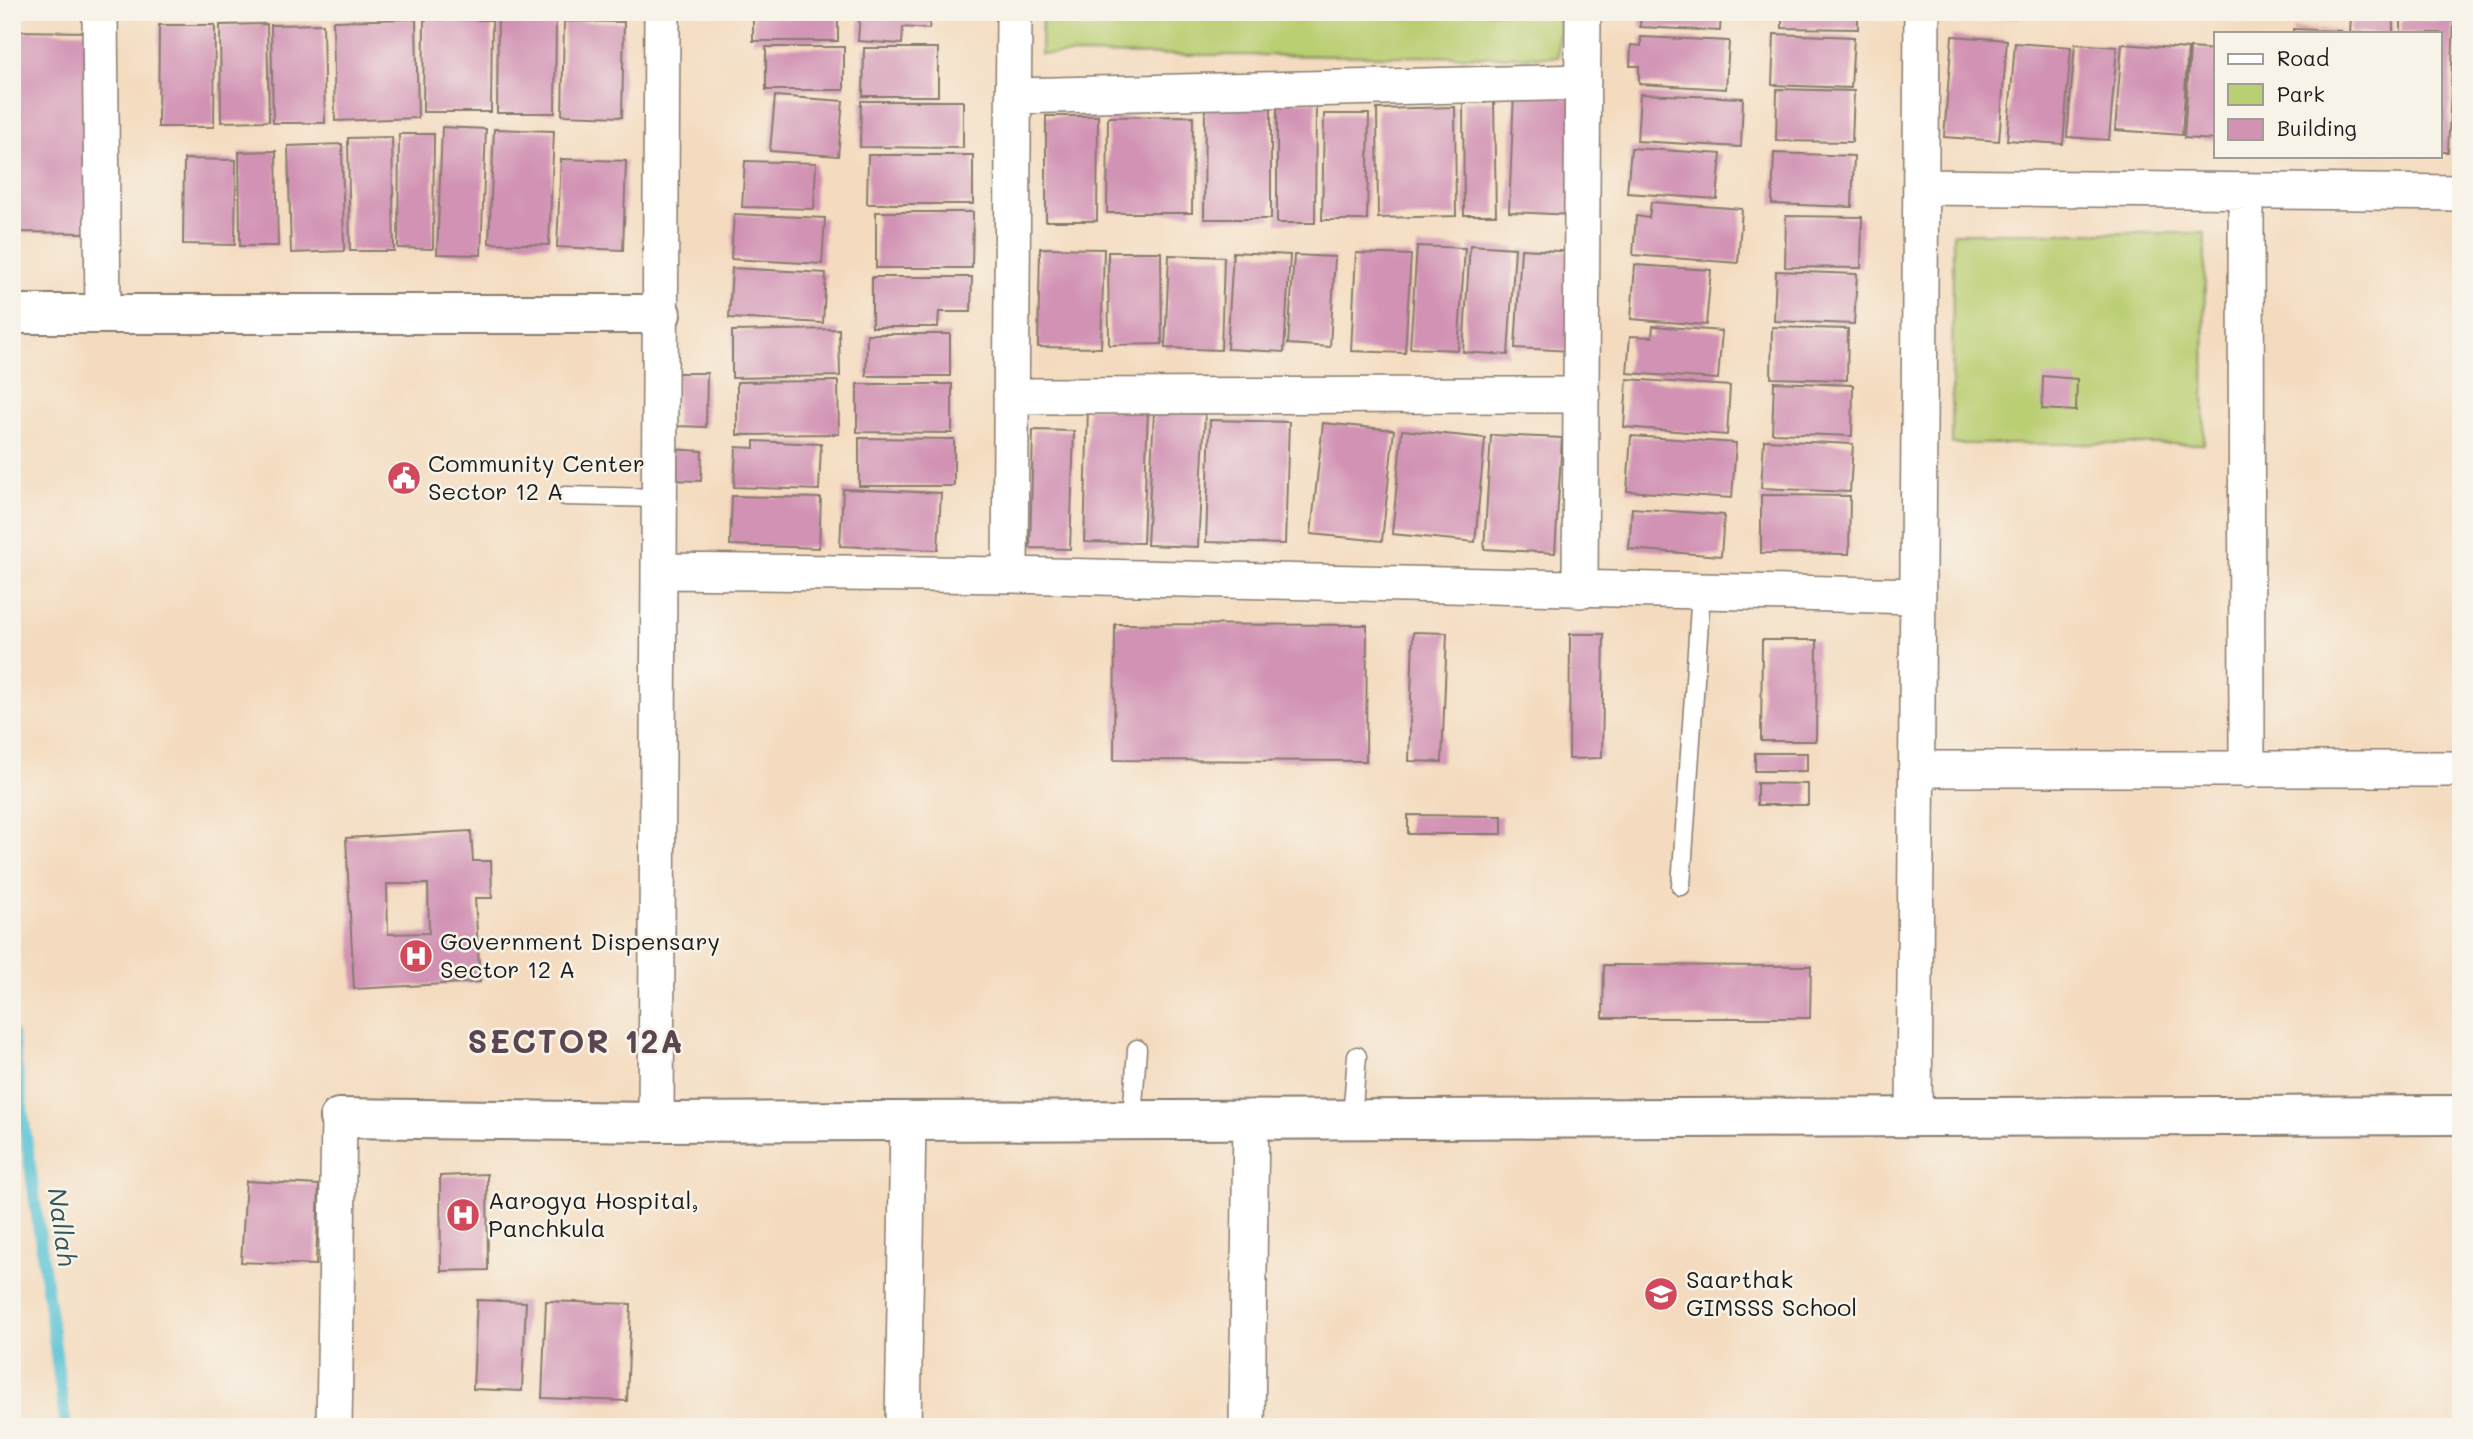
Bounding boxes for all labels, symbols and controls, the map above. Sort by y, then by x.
legend [2214,32,2442,158]
text: Road [2277,44,2329,71]
text: Park [2277,80,2325,107]
text: Building [2277,114,2357,141]
place label: Community Center Sector 12 A [428,447,645,506]
public building icon: Community Center Sector 12 A [385,459,423,497]
place label: Government Dispensary Sector 12 A [440,925,720,984]
hospital icon: Government Dispensary Sector 12 A [397,937,435,975]
district label: SECTOR 12A [467,1019,685,1061]
place label: Aarogya Hospital, Panchkula [488,1184,699,1243]
water label: Nallah [41,1185,85,1268]
hospital icon: Aarogya Hospital, Panchkula [444,1196,482,1234]
place label: Saarthak GIMSSS School [1686,1263,1857,1322]
school or university icon: Saarthak GIMSSS School [1642,1275,1680,1313]

